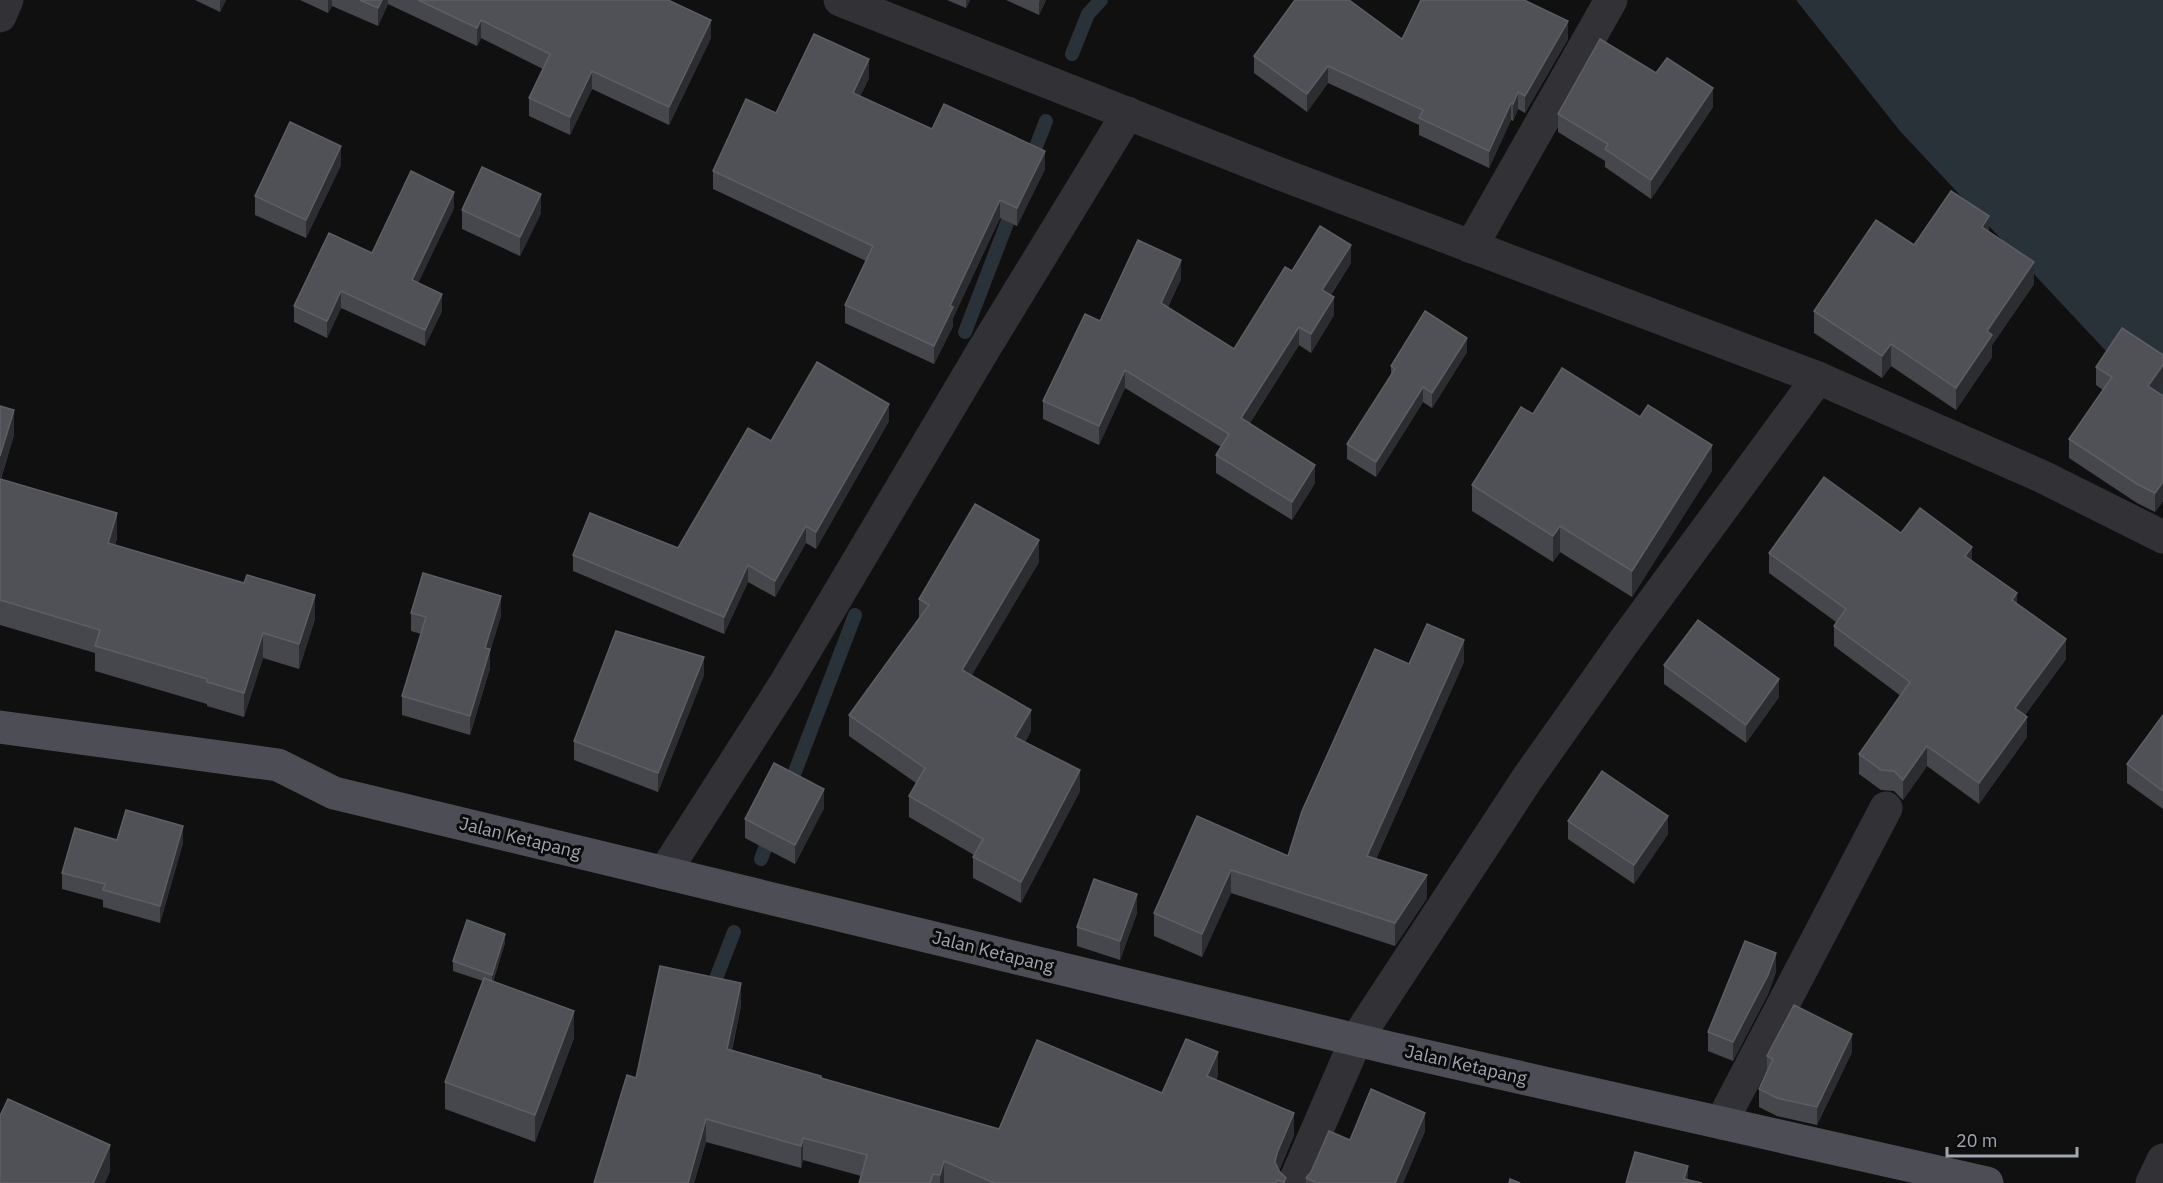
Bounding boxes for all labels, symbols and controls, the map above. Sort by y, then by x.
street label: Jalan Ketapang [457,811,584,864]
street label: Jalan Ketapang [930,925,1057,978]
street label: Jalan Ketapang [1403,1039,1530,1090]
scale bar [1947,1120,2078,1158]
text: 20 m [1956,1129,1998,1152]

